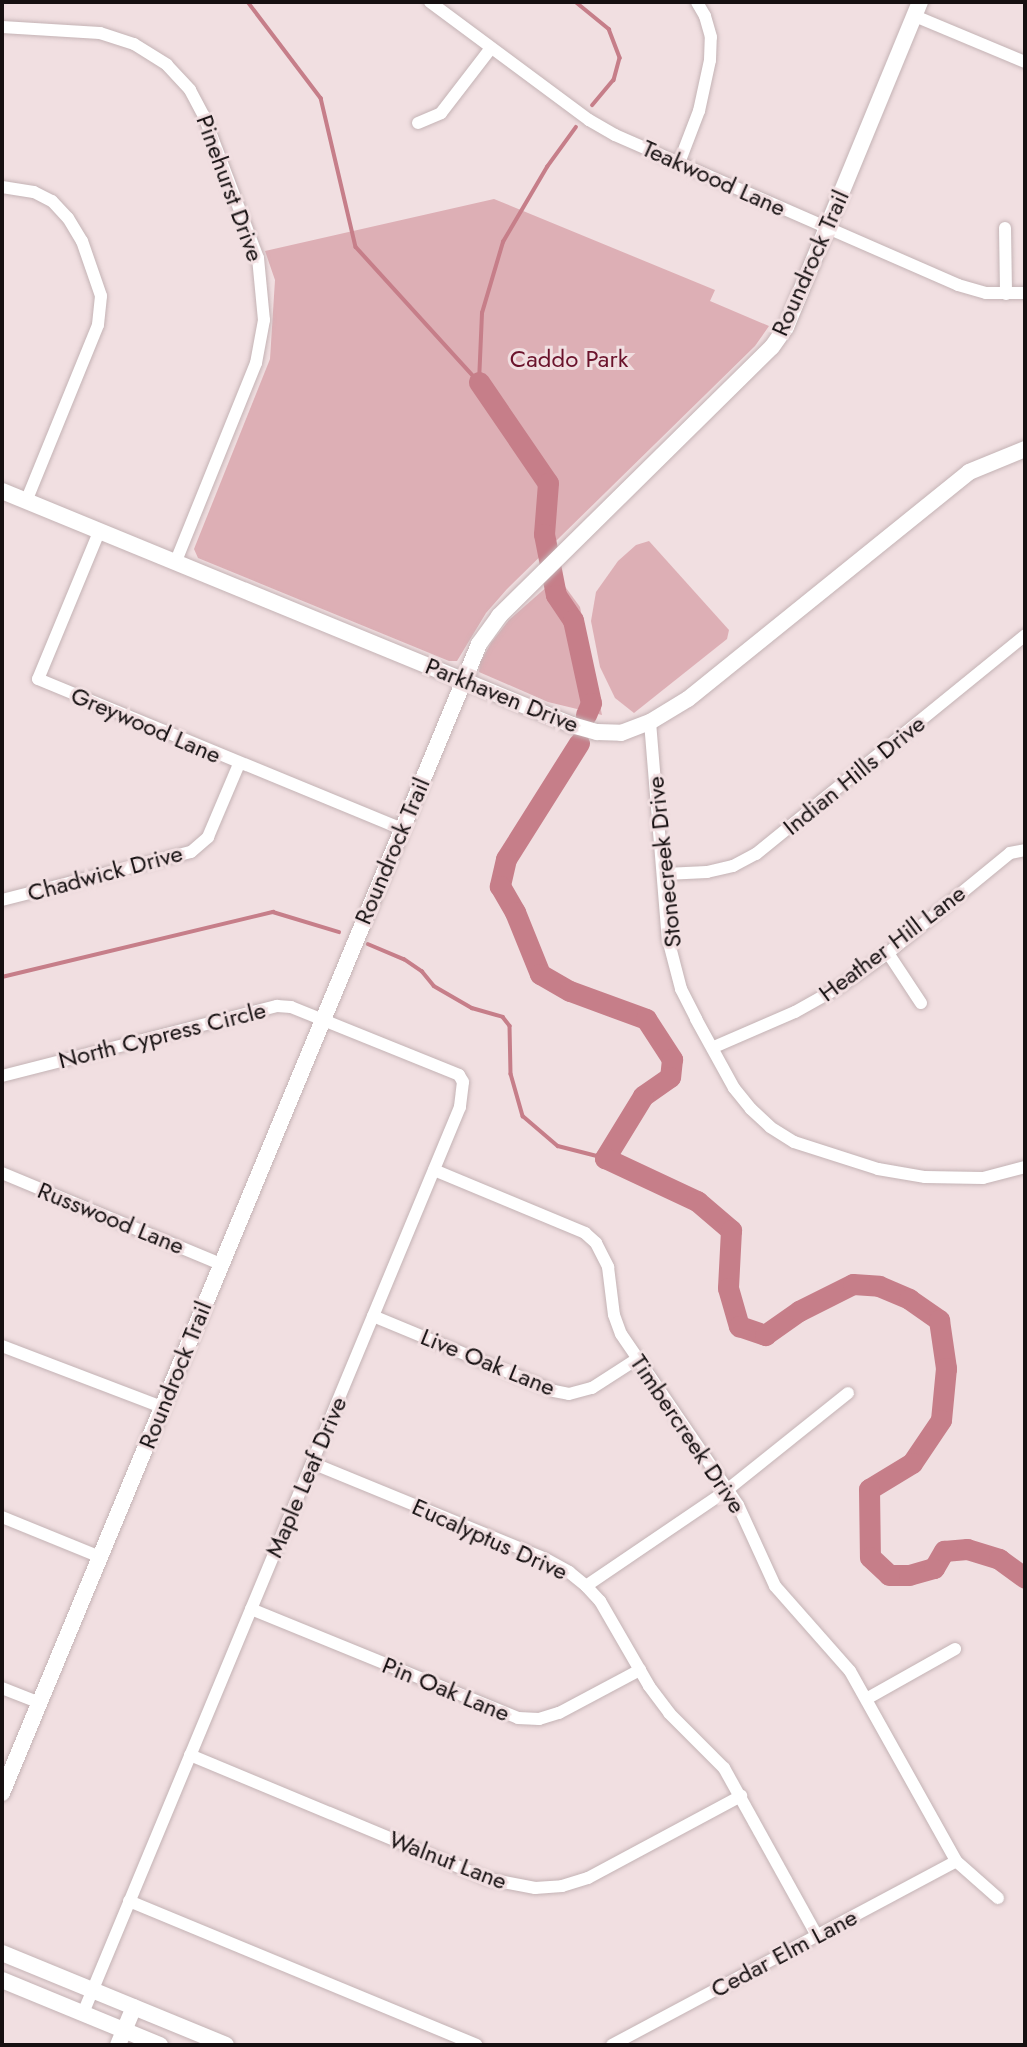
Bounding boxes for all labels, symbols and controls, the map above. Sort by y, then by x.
street label: Pinehurst Drive [190,111,270,265]
street label: Teakwood Lane [638,134,790,222]
street label: Roundrock Trail [765,186,855,340]
park label: Caddo Park [510,345,628,373]
street label: Parkhaven Drive [421,651,583,739]
street label: Greywood Lane [67,680,225,770]
street label: Indian Hills Drive [777,709,931,841]
street label: Roundrock Trail [348,773,436,929]
street label: Stonecreek Drive [641,775,687,949]
street label: Chadwick Drive [24,838,186,908]
street label: Heather Hill Lane [813,878,971,1008]
street label: North Cypress Circle [55,995,269,1075]
street label: Russwood Lane [33,1176,189,1260]
street label: Roundrock Trail [132,1297,218,1453]
street label: Live Oak Lane [417,1322,559,1402]
street label: Timbercreek Drive [624,1349,752,1519]
street label: Maple Leaf Drive [259,1392,353,1562]
street label: Eucalyptus Drive [408,1492,572,1586]
street label: Pin Oak Lane [378,1650,514,1728]
street label: Walnut Lane [385,1824,511,1896]
street label: Cedar Elm Lane [706,1902,862,2004]

